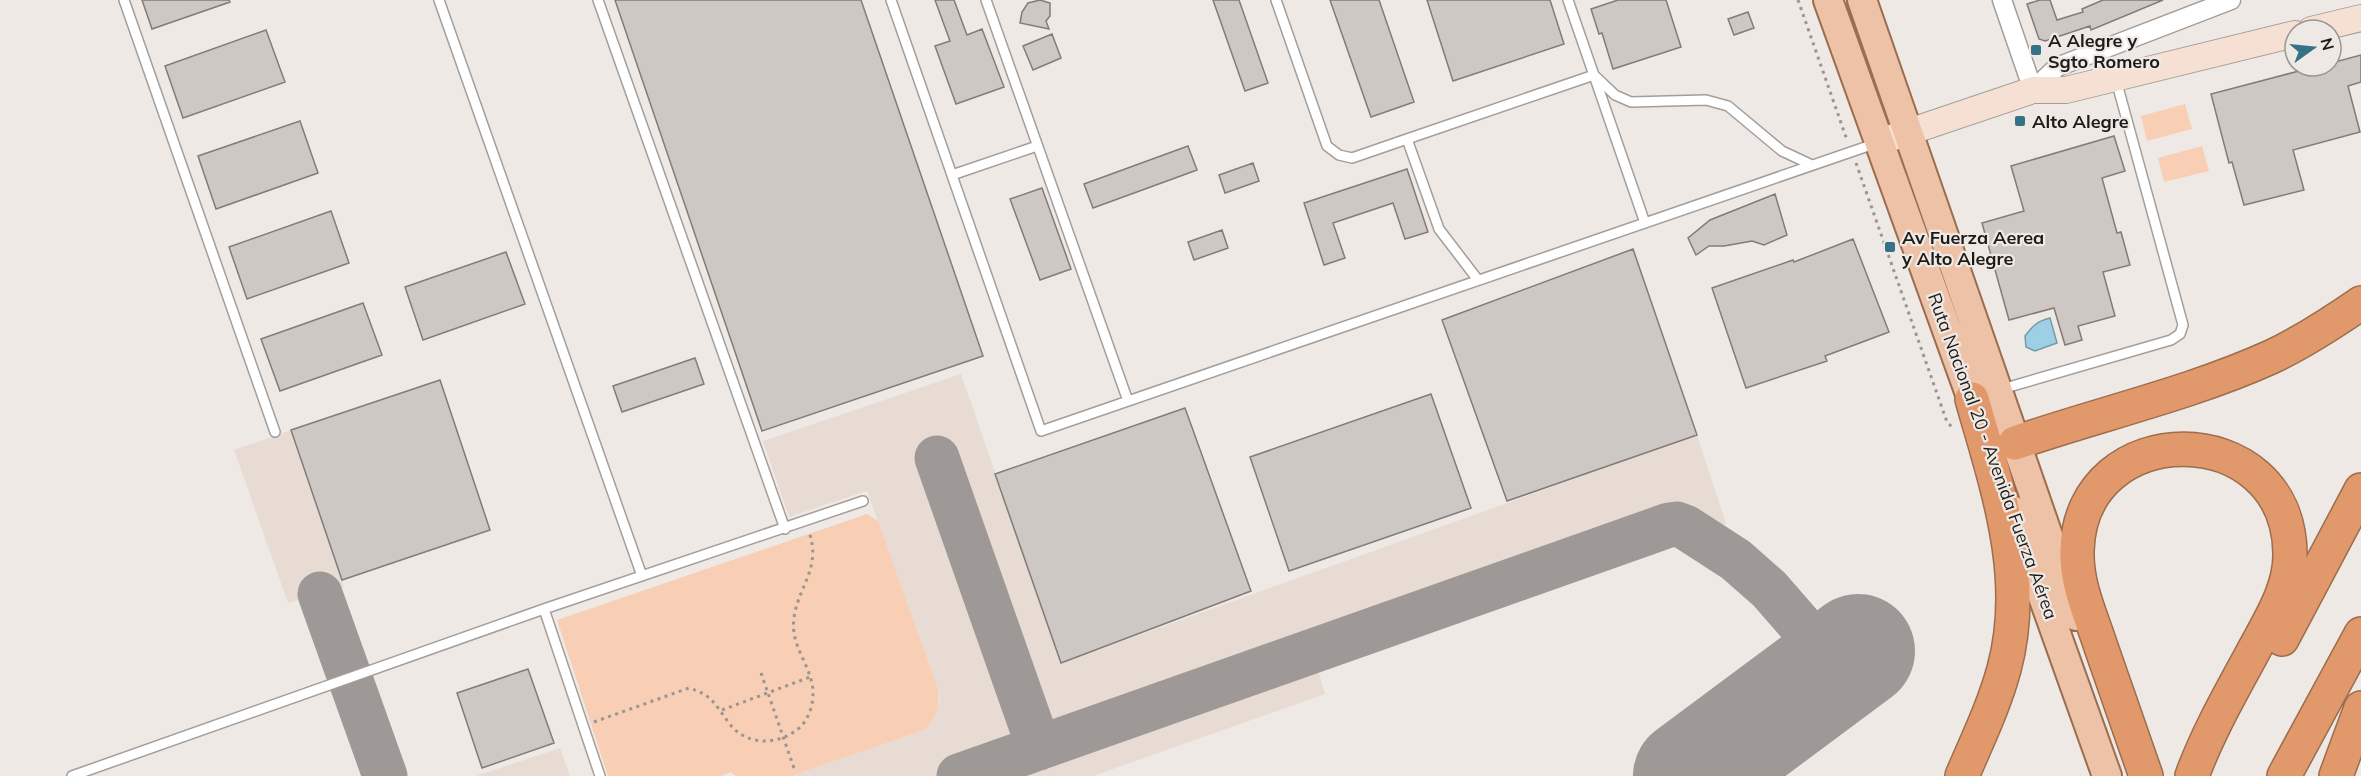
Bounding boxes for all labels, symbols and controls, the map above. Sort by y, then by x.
north arrow [2283,18,2343,78]
place label: A Alegre y Sgto Romero [2048,29,2160,73]
text: N [2316,36,2339,53]
marker: A Alegre y Sgto Romero [2029,43,2043,57]
place label: Alto Alegre [2032,110,2129,133]
marker: Alto Alegre [2013,114,2027,128]
place label: Av Fuerza Aerea y Alto Alegre [1901,226,2044,270]
marker: Av Fuerza Aerea y Alto Alegre [1883,240,1897,254]
street label: Ruta Nacional 20 - Avenida Fuerza Aérea [1923,290,2063,622]

